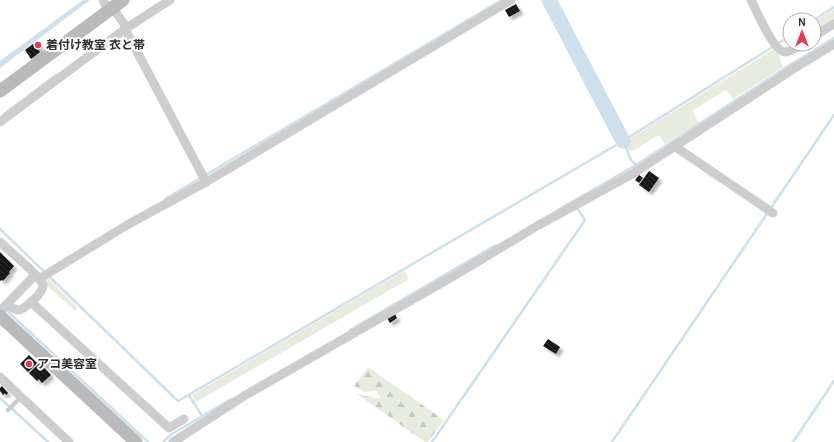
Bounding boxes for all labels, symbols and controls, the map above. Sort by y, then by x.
north arrow [782,12,822,52]
text: N [798,16,806,29]
place label: 着付け教室 衣と帯 [46,38,145,52]
marker: 着付け教室 衣と帯 [33,40,43,50]
place label: アコ美容室 [37,357,97,371]
marker: アコ美容室 [24,359,34,369]

